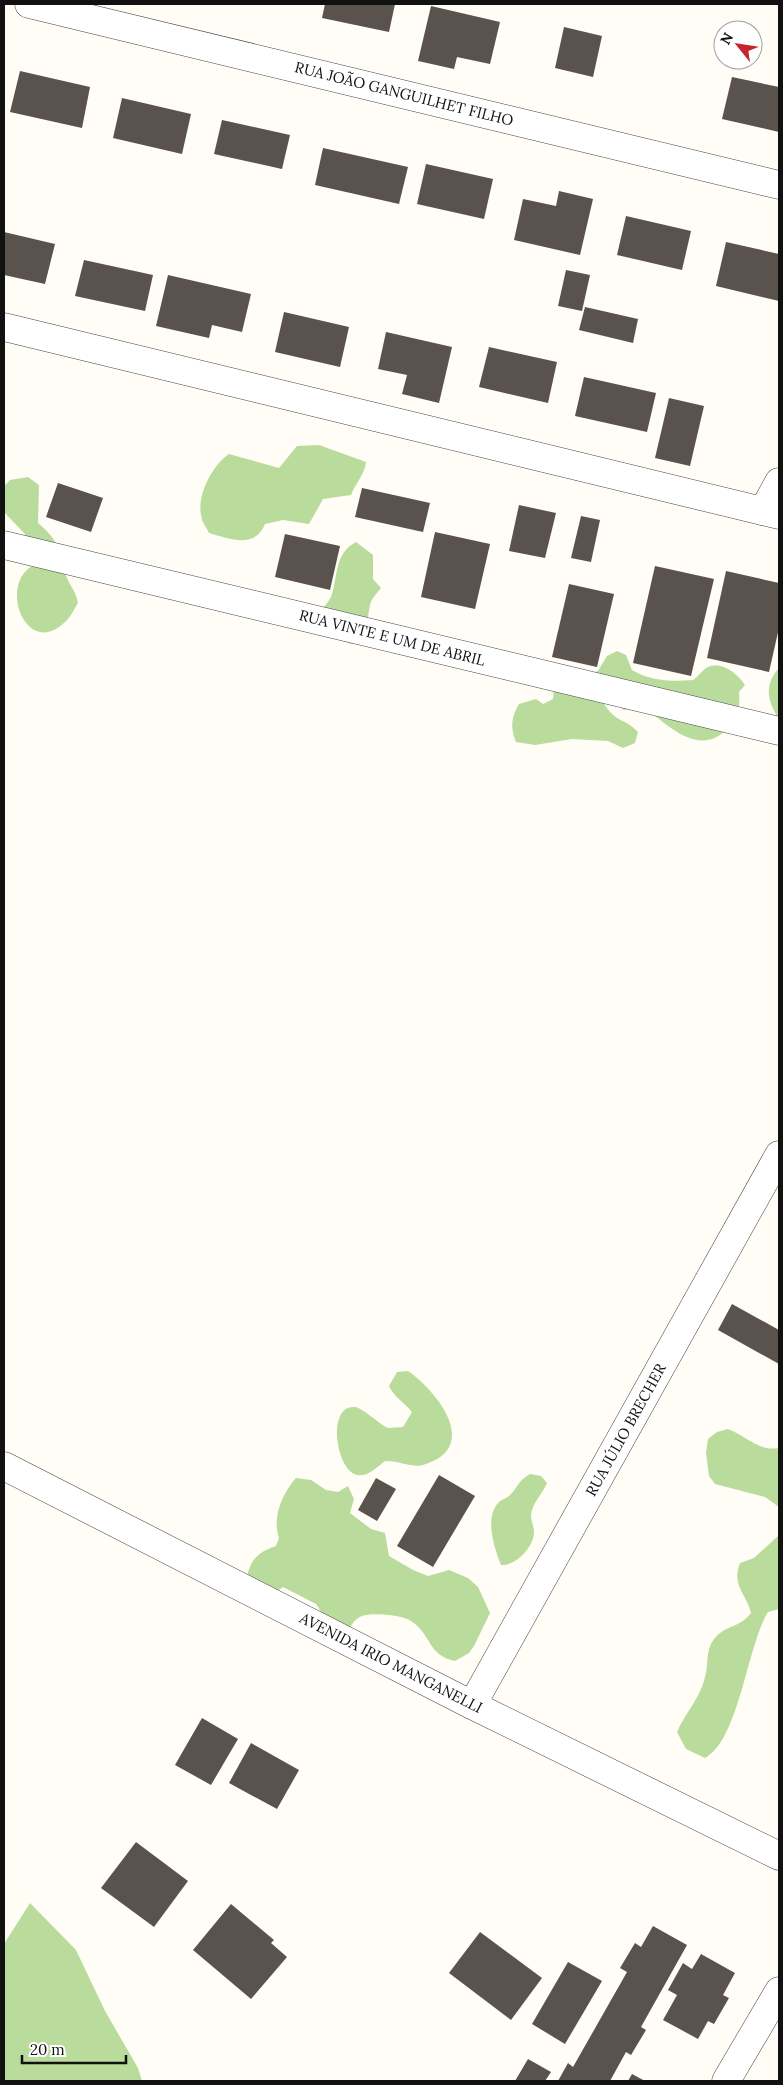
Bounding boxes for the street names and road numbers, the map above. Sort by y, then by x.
street label: RUA JOÃO GANGUILHET FILHO [293,57,515,130]
street label: RUA VINTE E UM DE ABRIL [297,605,487,670]
street label: RUA JÚLIO BRECHER [581,1360,670,1499]
street label: AVENIDA IRIO MANGANELLI [296,1608,486,1717]

